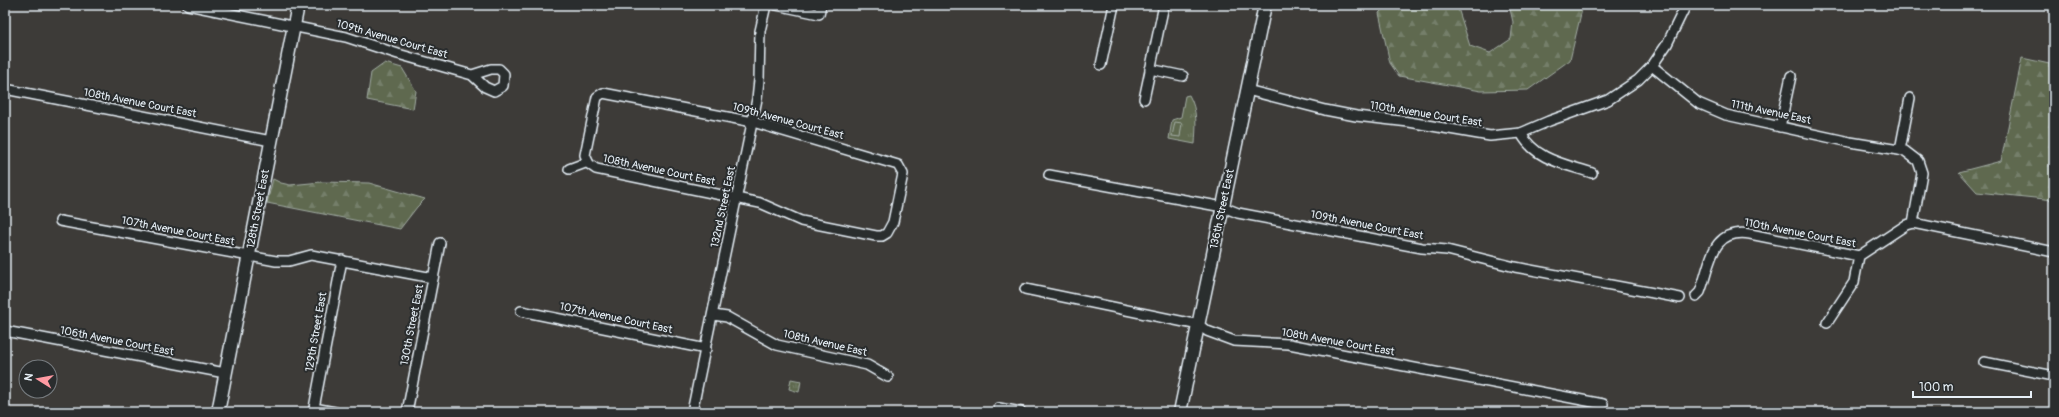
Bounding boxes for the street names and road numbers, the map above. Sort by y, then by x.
street label: 109th Avenue Court East [335,17,450,61]
street label: 108th Avenue Court East [82,86,198,120]
street label: 111th Avenue East [1730,97,1813,127]
street label: 110th Avenue Court East [1369,99,1484,129]
street label: 109th Avenue Court East [731,100,846,142]
street label: 108th Avenue Court East [602,152,717,188]
street label: 132nd Street East [708,165,738,249]
street label: 136th Street East [1207,167,1237,250]
street label: 128th Street East [244,168,272,250]
street label: 109th Avenue Court East [1309,208,1425,242]
street label: 107th Avenue Court East [120,214,236,248]
street label: 110th Avenue Court East [1743,216,1857,250]
street label: 130th Street East [398,283,426,367]
street label: 129th Street East [303,291,329,373]
street label: 107th Avenue Court East [558,300,674,336]
street label: 106th Avenue Court East [59,324,176,359]
street label: 108th Avenue Court East [1280,326,1396,358]
street label: 108th Avenue East [782,327,869,359]

